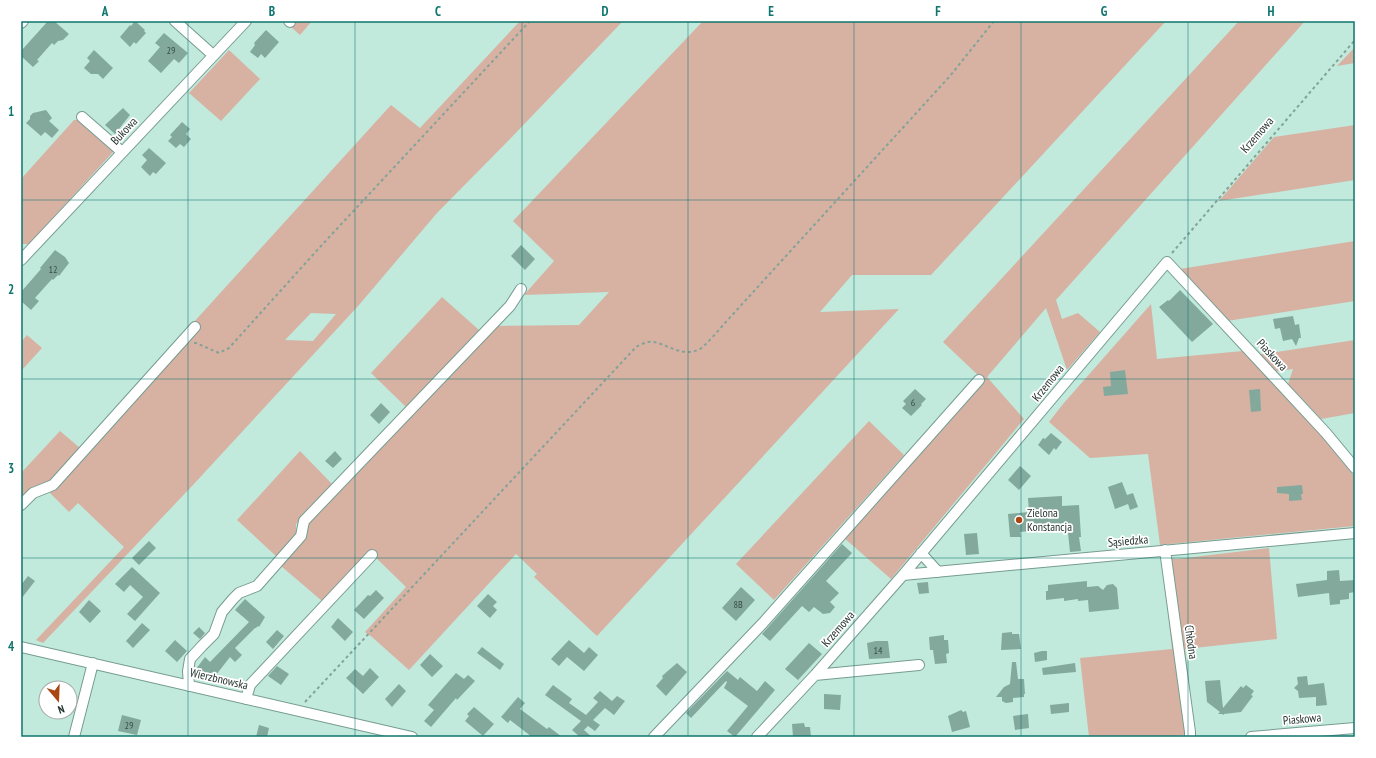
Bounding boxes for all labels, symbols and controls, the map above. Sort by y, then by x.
text: A [101,3,109,20]
text: B [269,3,275,20]
text: C [435,3,441,20]
text: D [602,3,609,20]
text: E [768,3,774,20]
text: F [935,3,941,20]
text: G [1101,3,1108,20]
text: H [1268,3,1275,20]
house number: 29 [167,44,176,57]
text: 1 [8,103,14,120]
street label: Krzemowa [1237,113,1276,156]
street label: Bukowa [107,114,140,148]
house number: 12 [49,263,58,276]
text: 2 [8,281,14,298]
street label: Piaskowa [1254,336,1291,374]
street label: Krzemowa [1028,361,1067,404]
house number: 6 [911,396,916,409]
text: 3 [8,460,14,477]
place label: Zielona Konstancja [1027,505,1072,534]
marker: Zielona Konstancja [1014,515,1024,525]
street label: Sąsiedzka [1107,531,1149,550]
house number: 8B [733,598,743,611]
street label: Krzemowa [818,607,857,650]
street label: Chłodna [1182,624,1201,660]
text: 4 [8,638,15,655]
house number: 14 [874,644,883,657]
street label: Wierzbnowska [188,665,250,693]
north arrow [38,680,78,720]
text: N [56,702,66,717]
street label: Piaskowa [1282,709,1322,728]
house number: 29 [125,719,134,732]

